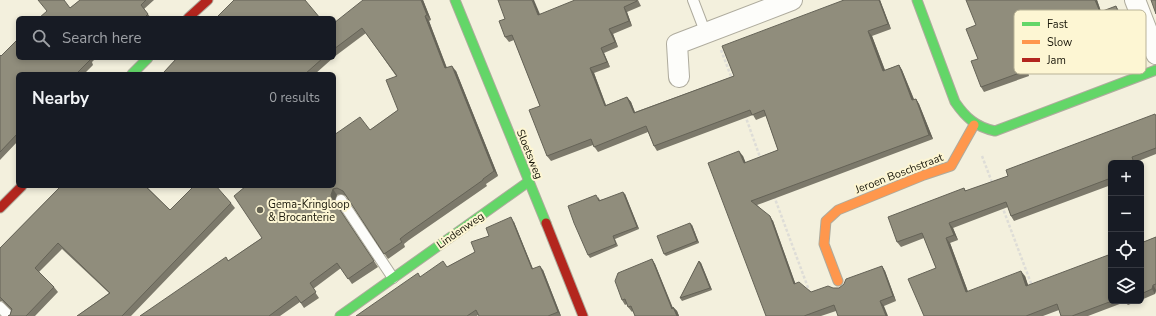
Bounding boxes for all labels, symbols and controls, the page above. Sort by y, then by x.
legend [1014,10,1146,74]
search box [16,16,336,60]
text: Fast [1047,17,1068,32]
icon: search [30,27,52,49]
text: Search here [62,28,142,48]
text: Slow [1047,35,1072,50]
text: Jam [1046,53,1066,68]
text: Nearby [32,87,89,110]
text: 0 results [269,89,320,107]
street label: Sloetsweg [513,127,546,181]
street label: Jeroen Boschstraat [852,150,945,197]
map controls [1108,160,1144,304]
button: + [1108,160,1144,196]
button: − [1108,196,1144,232]
place label: Gema-Kringloop & Brocanterie [268,197,350,225]
marker: Gema-Kringloop & Brocanterie [255,205,265,215]
street label: Lindenweg [434,209,487,252]
button: locate [1108,232,1144,268]
button: layers [1108,268,1144,304]

